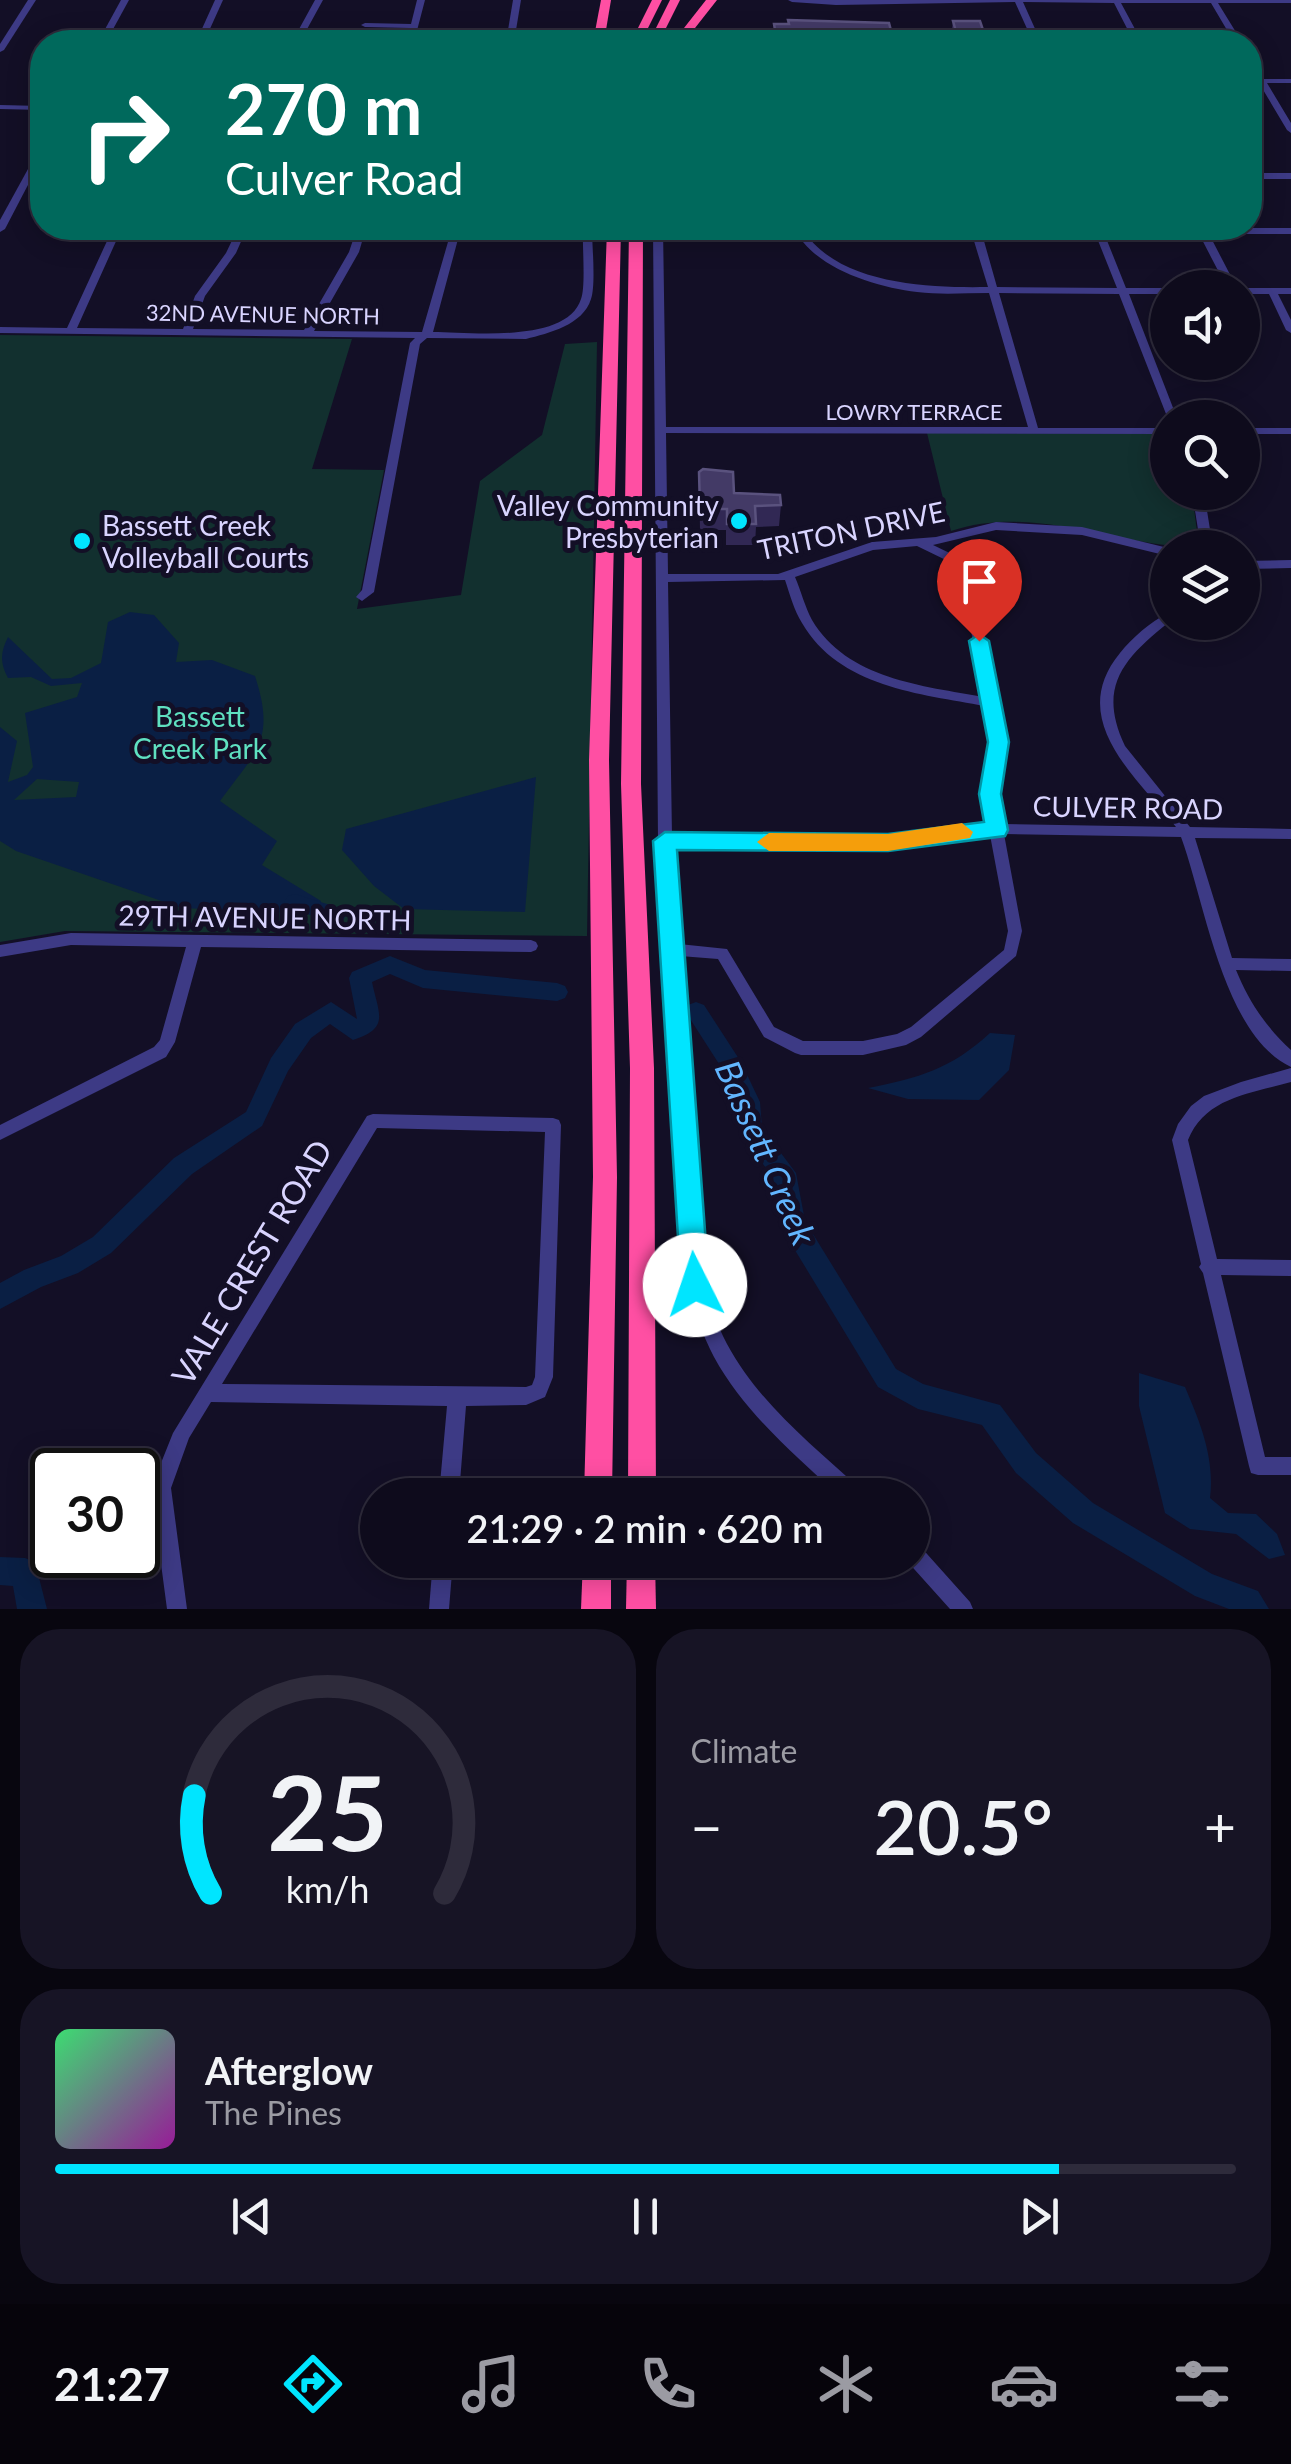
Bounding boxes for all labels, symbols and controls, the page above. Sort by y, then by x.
text: 270 m [225,66,422,150]
icon: right [60,70,190,200]
text: Culver Road [225,151,464,205]
map controls [1150,270,1260,640]
button: sound [1150,270,1260,380]
street label: 32ND AVENUE NORTH [146,298,380,330]
street label: LOWRY TERRACE [826,398,1002,425]
button: search [1150,400,1260,510]
place label: Valley Community Presbyterian [497,488,720,554]
street label: TRITON DRIVE [754,494,948,566]
place label: Bassett Creek Volleyball Courts [102,508,309,574]
marker: Valley Community Presbyterian [728,510,750,532]
marker: Bassett Creek Volleyball Courts [71,530,93,552]
button: layers [1150,530,1260,640]
pin [937,539,1022,642]
icon: arrive [952,554,1007,609]
park label: Bassett Creek Park [133,699,268,765]
street label: CULVER ROAD [1032,788,1224,826]
street label: 29TH AVENUE NORTH [118,897,412,937]
water label: Bassett Creek [708,1053,826,1251]
street label: VALE CREST ROAD [162,1132,340,1392]
position arrow [643,1233,747,1337]
speed limit sign: 30 [30,1448,160,1578]
text: 21:29 · 2 min · 620 m [467,1505,823,1551]
text: Climate [691,1731,797,1770]
text: 25 [267,1748,388,1873]
text: 20.5° [874,1781,1053,1871]
text: − [691,1793,722,1859]
text: + [1204,1793,1236,1859]
text: km/h [286,1868,370,1911]
text: Afterglow [205,2047,373,2093]
text: The Pines [205,2093,342,2132]
icon: previous [224,2189,279,2244]
icon: pause [618,2189,673,2244]
icon: next [1012,2189,1067,2244]
icon: directions [278,2349,348,2419]
icon: music [456,2349,526,2419]
icon: phone [633,2349,703,2419]
icon: climate [811,2349,881,2419]
icon: car [989,2349,1059,2419]
icon: filters [1167,2349,1237,2419]
text: 21:27 [54,2357,170,2411]

